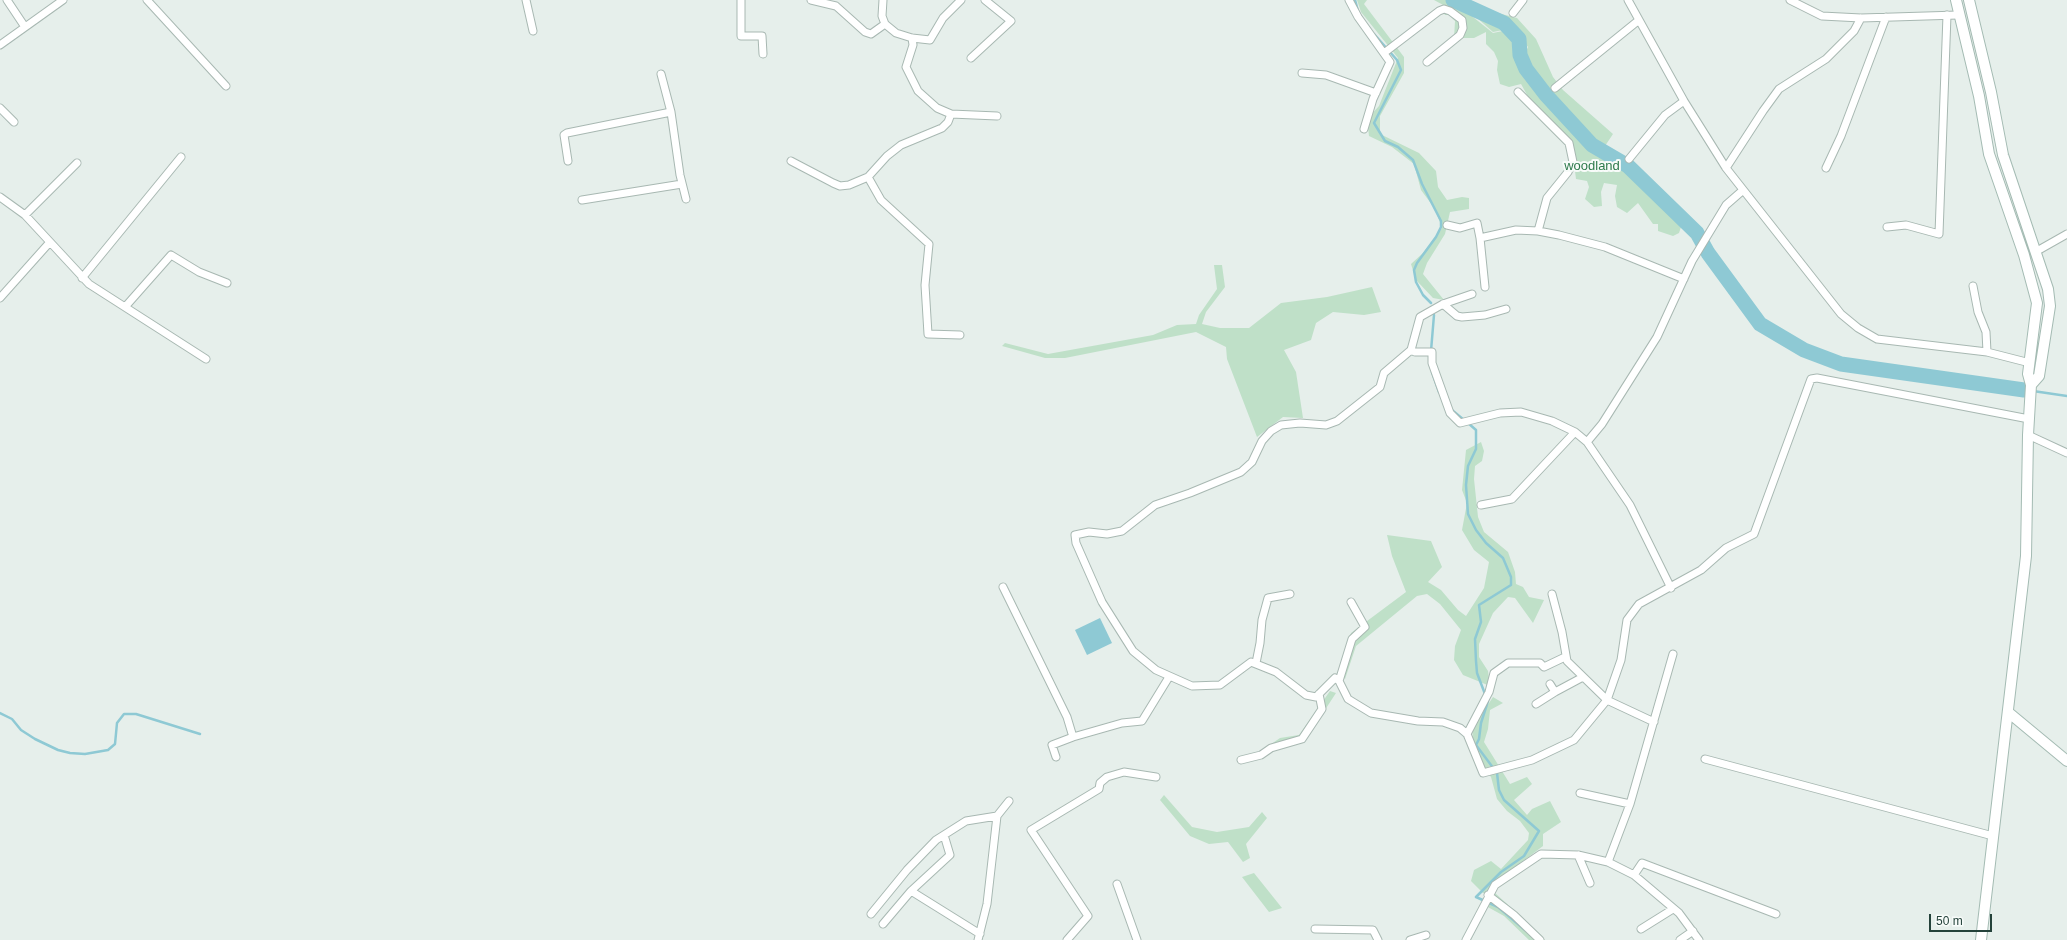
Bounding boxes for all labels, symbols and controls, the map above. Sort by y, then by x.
park label: woodland [1564,158,1620,174]
scale bar [1931,906,1994,932]
text: 50 m [1936,914,1963,928]

